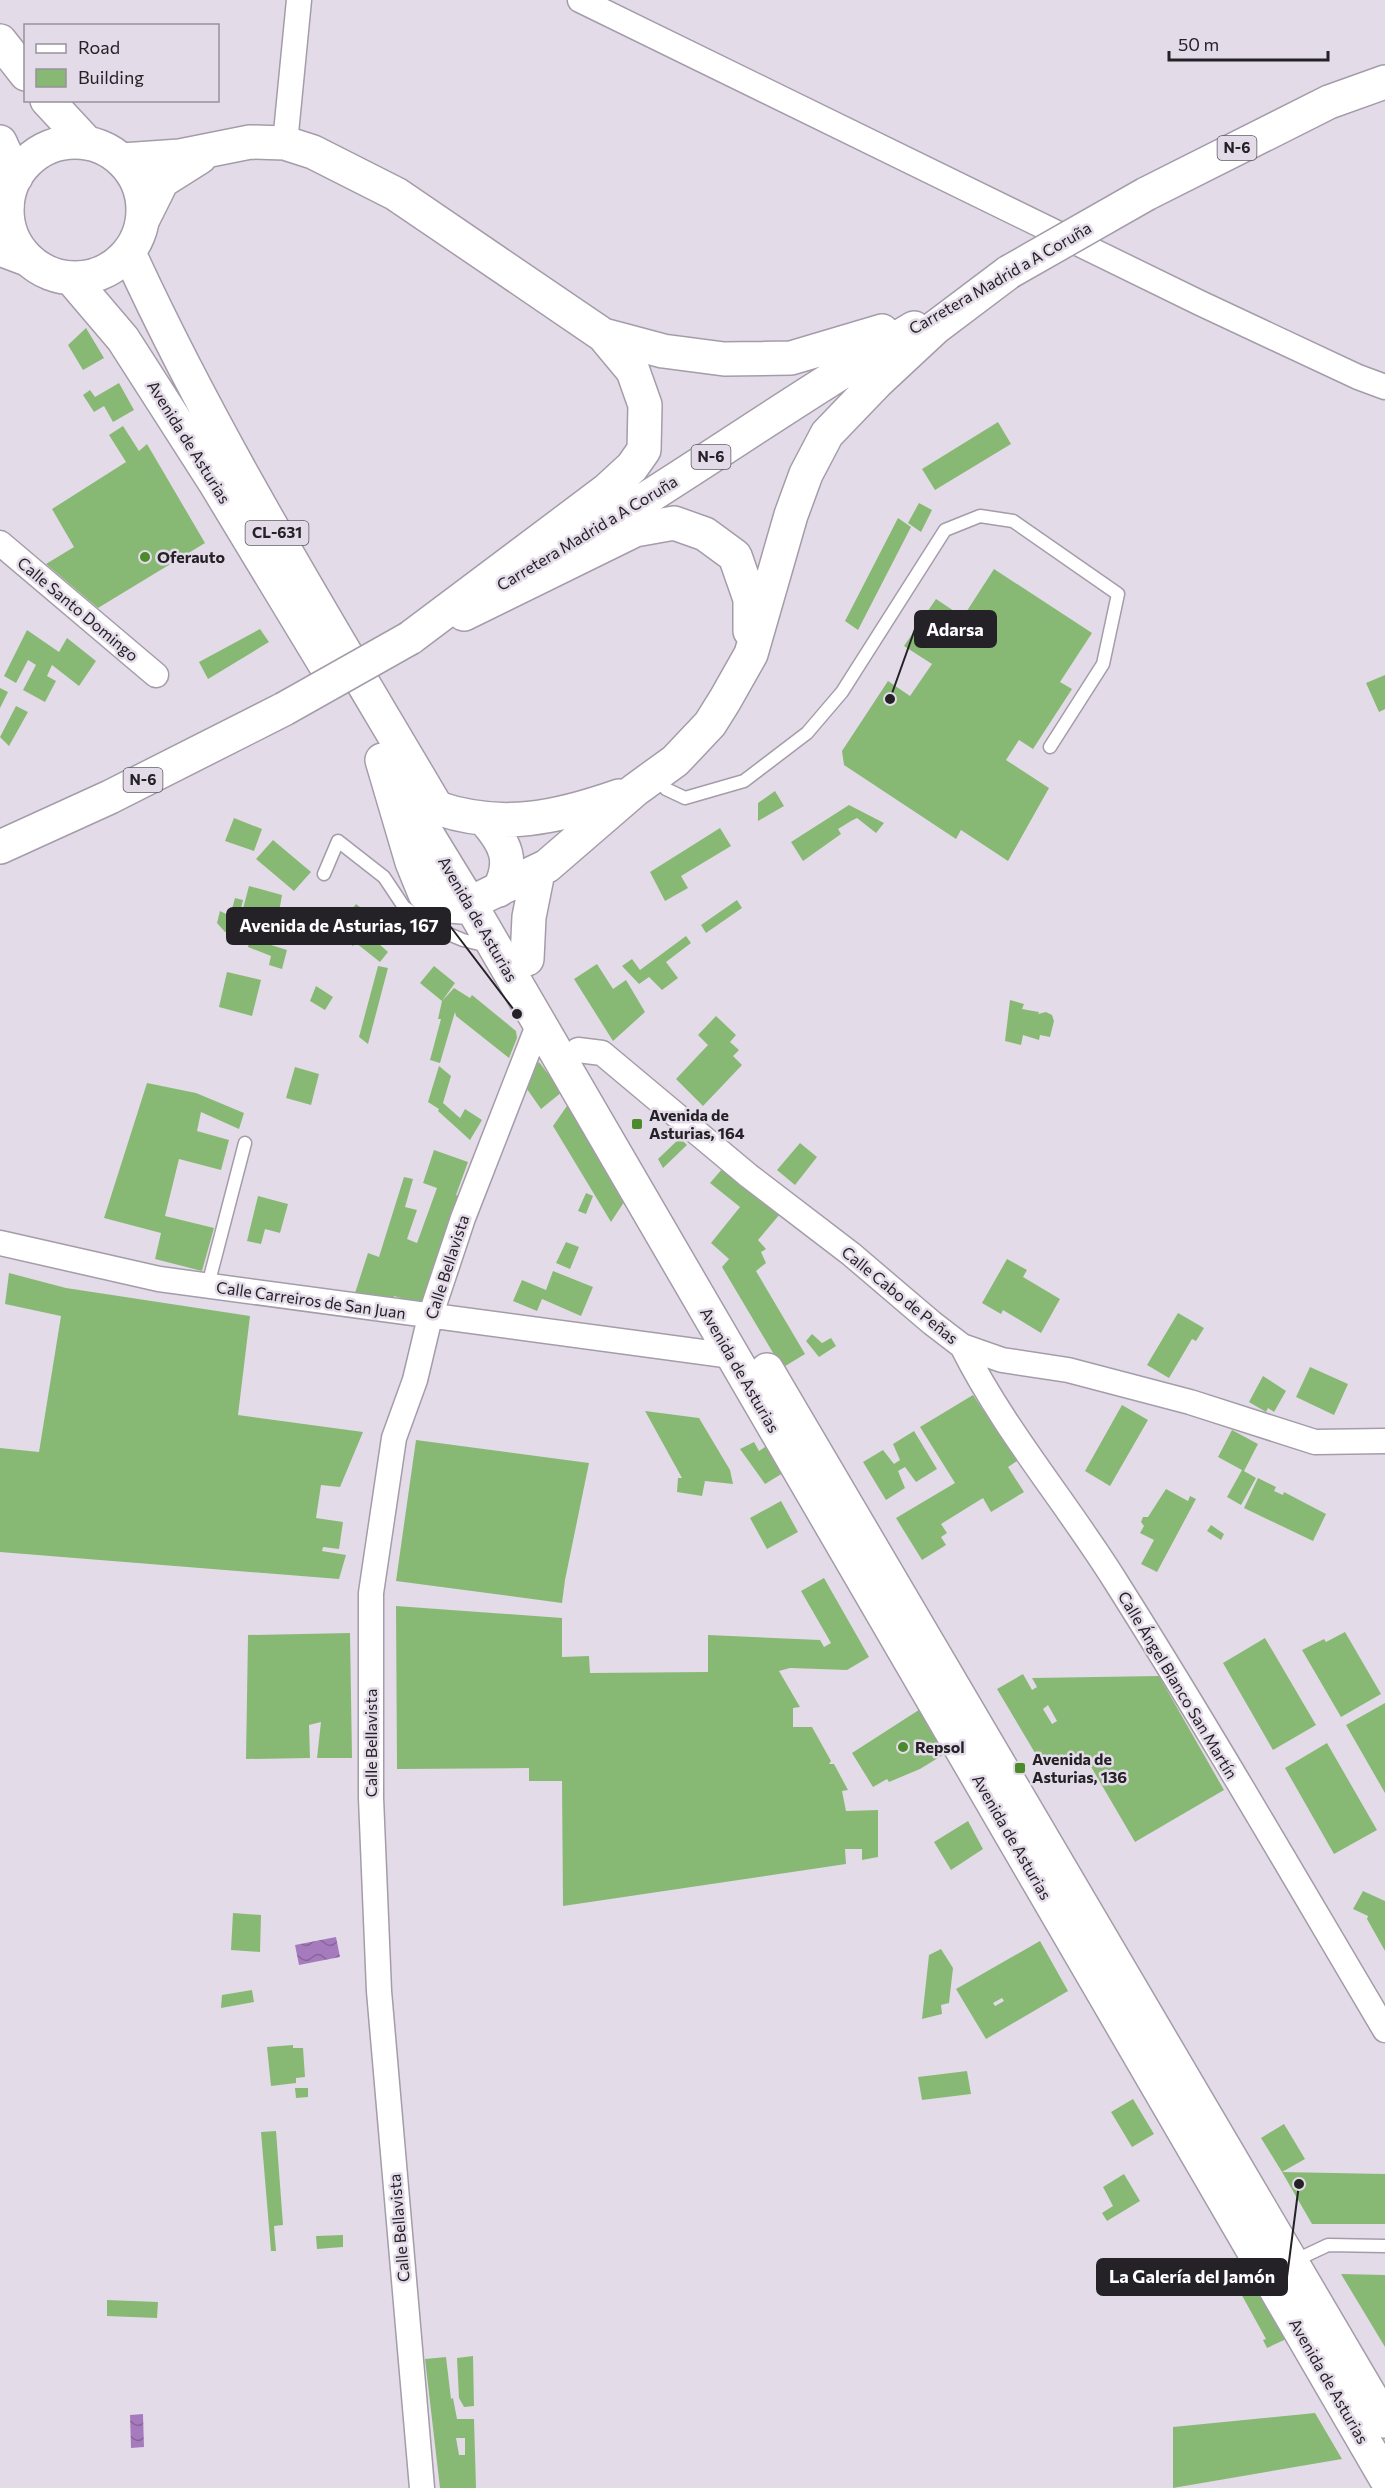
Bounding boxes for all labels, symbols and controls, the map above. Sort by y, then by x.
legend [24,24,219,102]
scale bar [1169,24,1328,62]
text: 50 m [1178,33,1219,55]
text: Road [78,36,120,58]
text: Building [78,66,144,88]
road number: N-6 [1218,136,1256,160]
street label: Carretera Madrid a A Coruña [905,218,1094,338]
street label: Avenida de Asturias [144,377,235,507]
road number: N-6 [692,445,730,469]
street label: Carretera Madrid a A Coruña [493,471,680,594]
road number: CL-631 [246,521,308,545]
place label: Oferauto [157,547,225,566]
marker: Oferauto [138,550,152,564]
street label: Calle Santo Domingo [14,553,142,665]
callout: Adarsa [915,611,996,647]
text: Adarsa [926,618,984,640]
road number: N-6 [124,768,162,792]
street label: Avenida de Asturias [435,853,522,985]
callout: Avenida de Asturias, 167 [227,908,450,944]
text: Avenida de Asturias, 167 [239,914,439,936]
place label: Avenida de Asturias, 164 [649,1105,745,1142]
marker: Avenida de Asturias, 164 [630,1117,644,1131]
street label: Calle Bellavista [421,1212,472,1321]
street label: Calle Cabo de Peñas [838,1242,962,1347]
street label: Calle Carreiros de San Juan [215,1277,407,1322]
street label: Avenida de Asturias [697,1304,784,1436]
street label: Calle Ángel Blanco San Martín [1115,1588,1242,1782]
street label: Calle Bellavista [361,1689,380,1797]
place label: Repsol [915,1737,965,1756]
marker: Repsol [896,1740,910,1754]
place label: Avenida de Asturias, 136 [1032,1749,1127,1786]
marker: Avenida de Asturias, 136 [1013,1761,1027,1775]
street label: Avenida de Asturias [969,1771,1056,1903]
street label: Calle Bellavista [384,2173,413,2283]
callout: La Galería del Jamón [1097,2259,1287,2295]
text: La Galería del Jamón [1109,2265,1275,2287]
street label: Avenida de Asturias [1286,2315,1373,2447]

